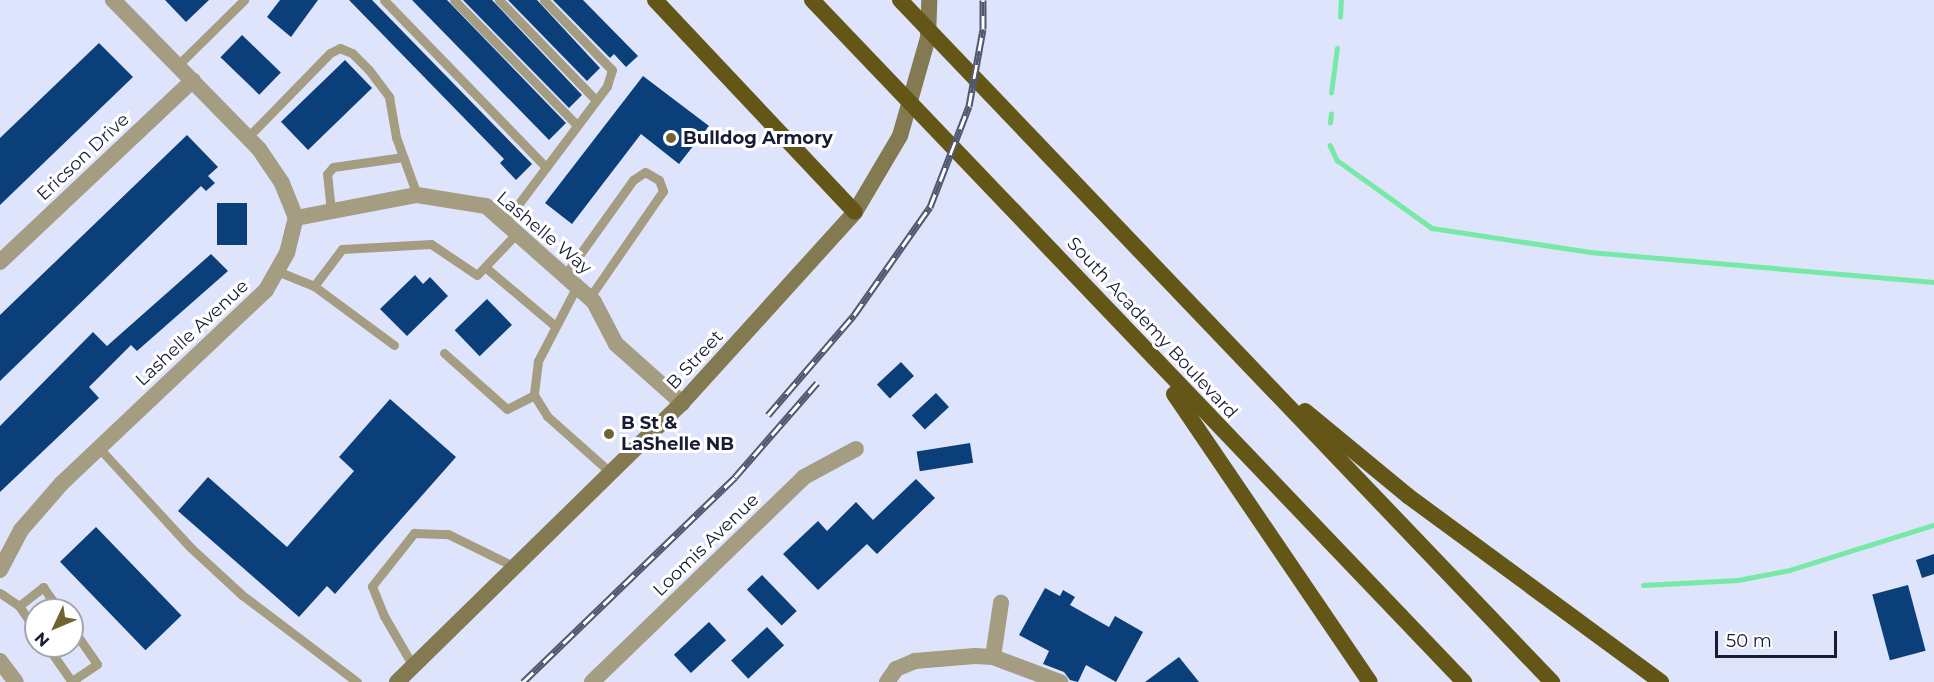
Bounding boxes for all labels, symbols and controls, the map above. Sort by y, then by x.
street label: Ericson Drive [32,109,134,205]
place label: Bulldog Armory [683,127,833,149]
marker: Bulldog Armory [664,131,678,145]
street label: Lashelle Way [492,187,596,279]
street label: South Academy Boulevard [1062,233,1242,423]
street label: Lashelle Avenue [131,275,253,391]
street label: B Street [662,326,728,394]
place label: B St & LaShelle NB [621,413,734,456]
marker: B St & LaShelle NB [602,427,616,441]
street label: Loomis Avenue [649,489,763,601]
north arrow [24,598,84,658]
scale bar [1718,619,1840,657]
text: N [31,628,53,651]
text: 50 m [1726,630,1772,652]

